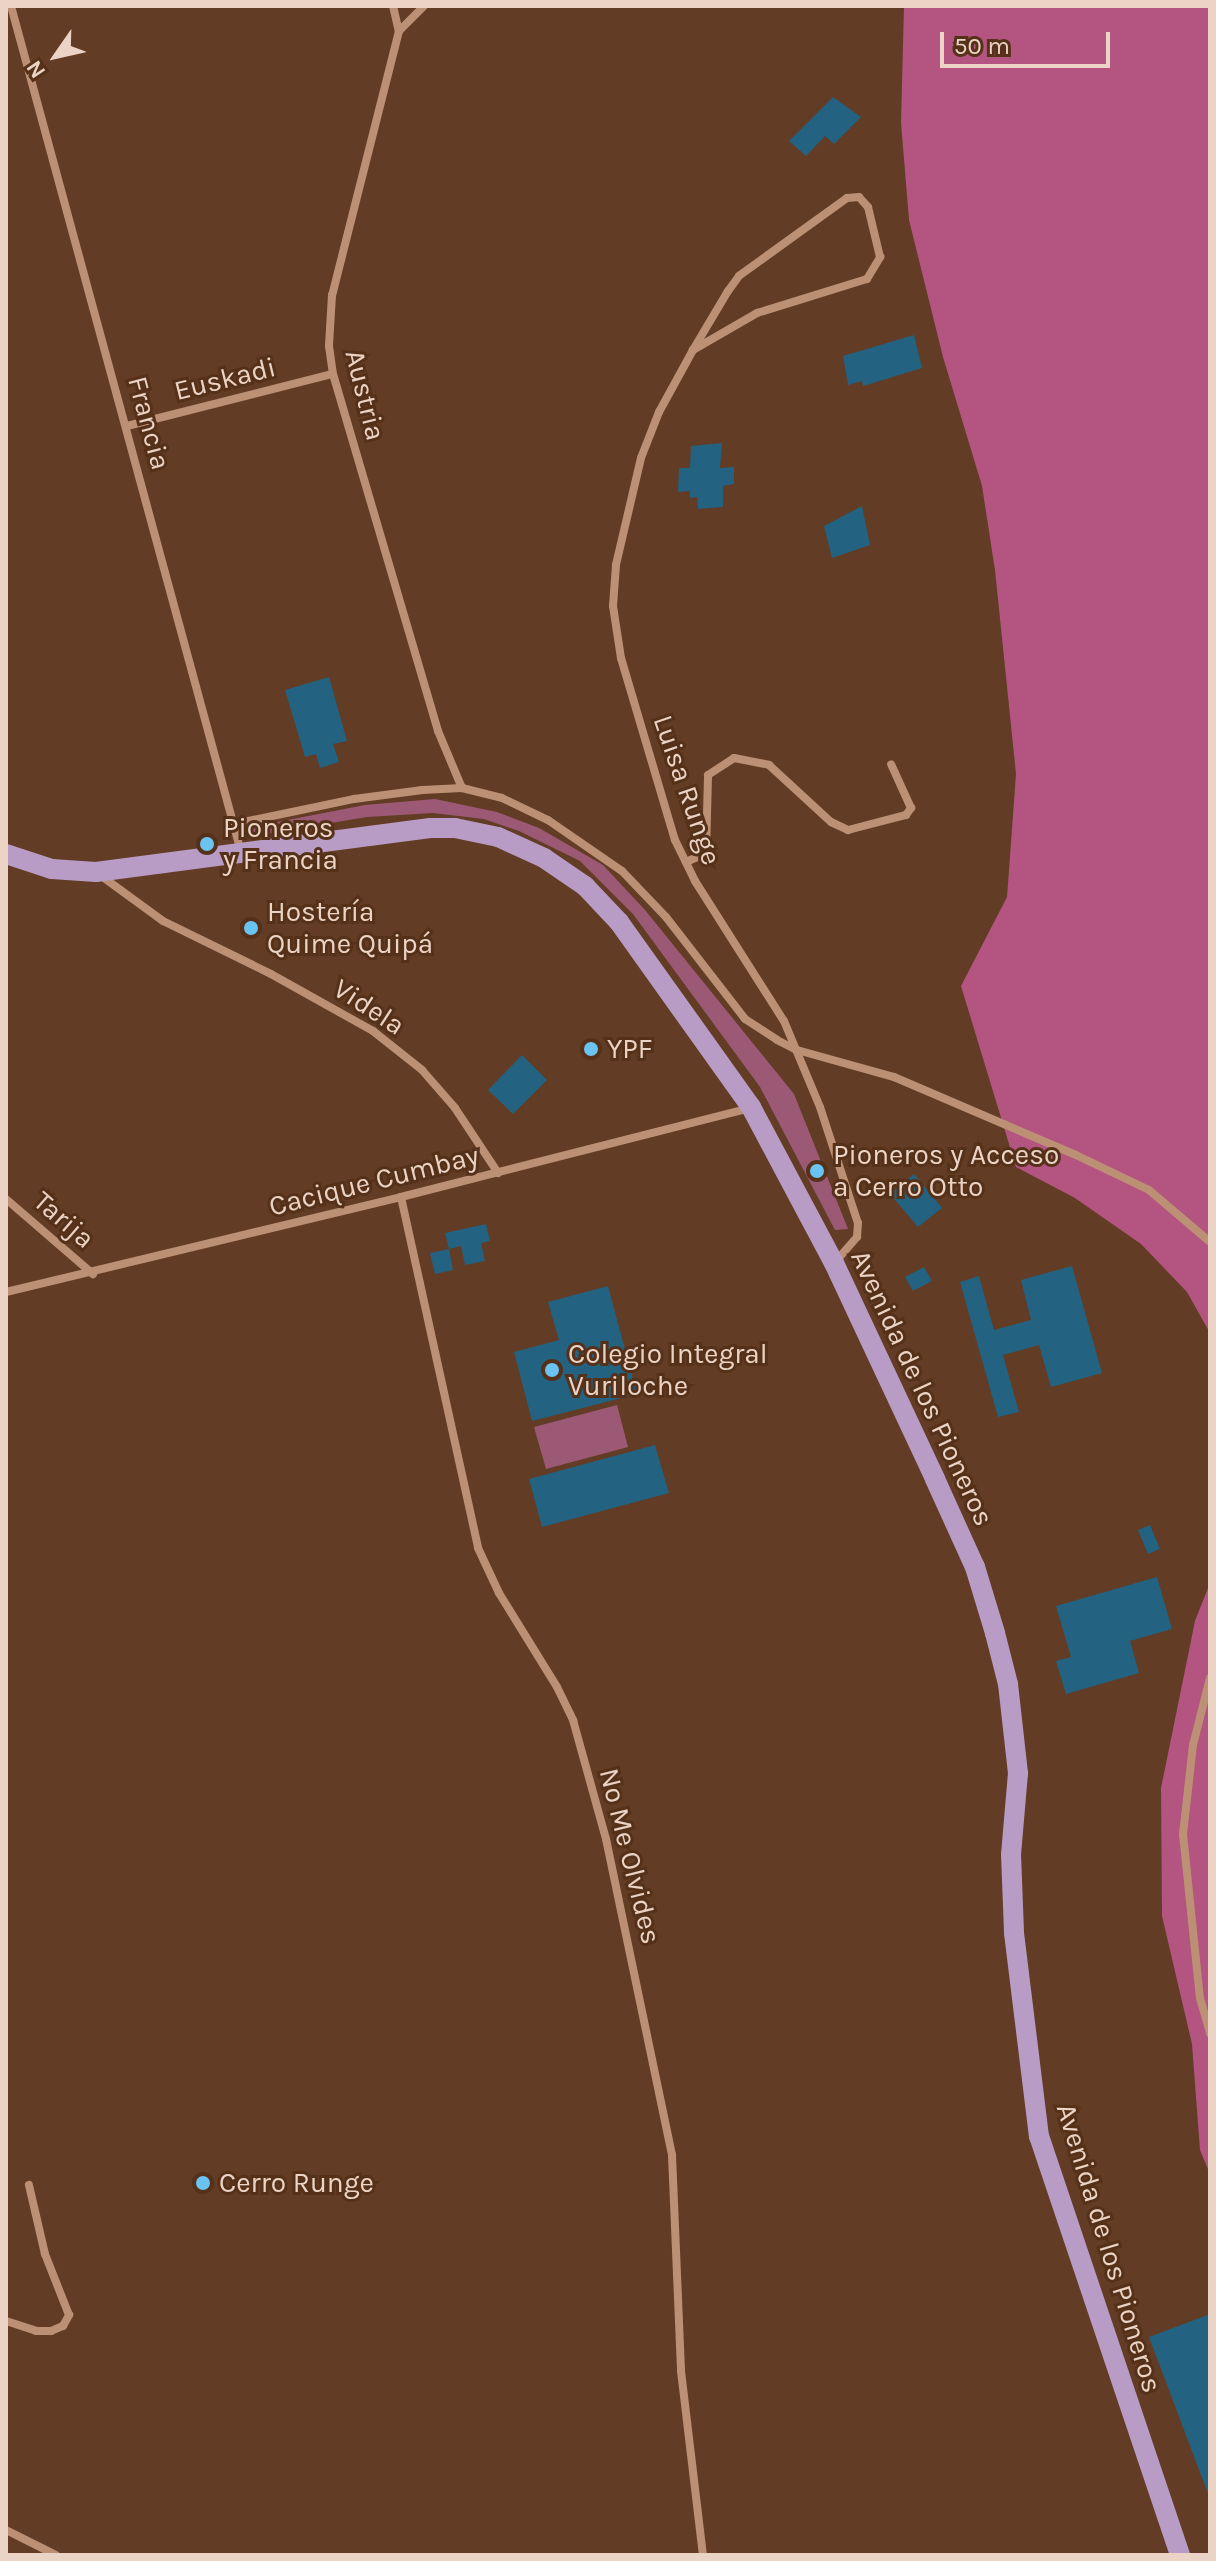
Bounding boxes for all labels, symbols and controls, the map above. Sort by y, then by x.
north arrow [16,16,96,96]
scale bar [944,16,1114,66]
text: 50 m [954,32,1010,60]
text: N [21,56,51,83]
street label: Austria [338,346,392,444]
street label: Euskadi [171,350,279,408]
street label: Francia [120,373,178,473]
street label: Luisa Runge [646,711,728,869]
place label: Pioneros y Francia [223,811,338,877]
marker: Pioneros y Francia [198,835,216,853]
place label: Hostería Quime Quipá [267,895,433,961]
marker: Hostería Quime Quipá [242,919,260,937]
street label: Videla [327,972,411,1042]
place label: YPF [607,1032,653,1066]
marker: YPF [582,1040,600,1058]
place label: Pioneros y Acceso a Cerro Otto [833,1138,1059,1204]
street label: Cacique Cumbay [266,1139,482,1223]
marker: Pioneros y Acceso a Cerro Otto [808,1162,826,1180]
street label: Tarija [27,1184,101,1256]
street label: Avenida de los Pioneros [843,1245,1001,1531]
place label: Colegio Integral Vuriloche [568,1337,768,1403]
marker: Colegio Integral Vuriloche [543,1361,561,1379]
street label: No Me Olvides [592,1765,668,1947]
street label: Avenida de los Pioneros [1049,2099,1169,2397]
place label: Cerro Runge [219,2166,374,2200]
marker: Cerro Runge [194,2174,212,2192]

